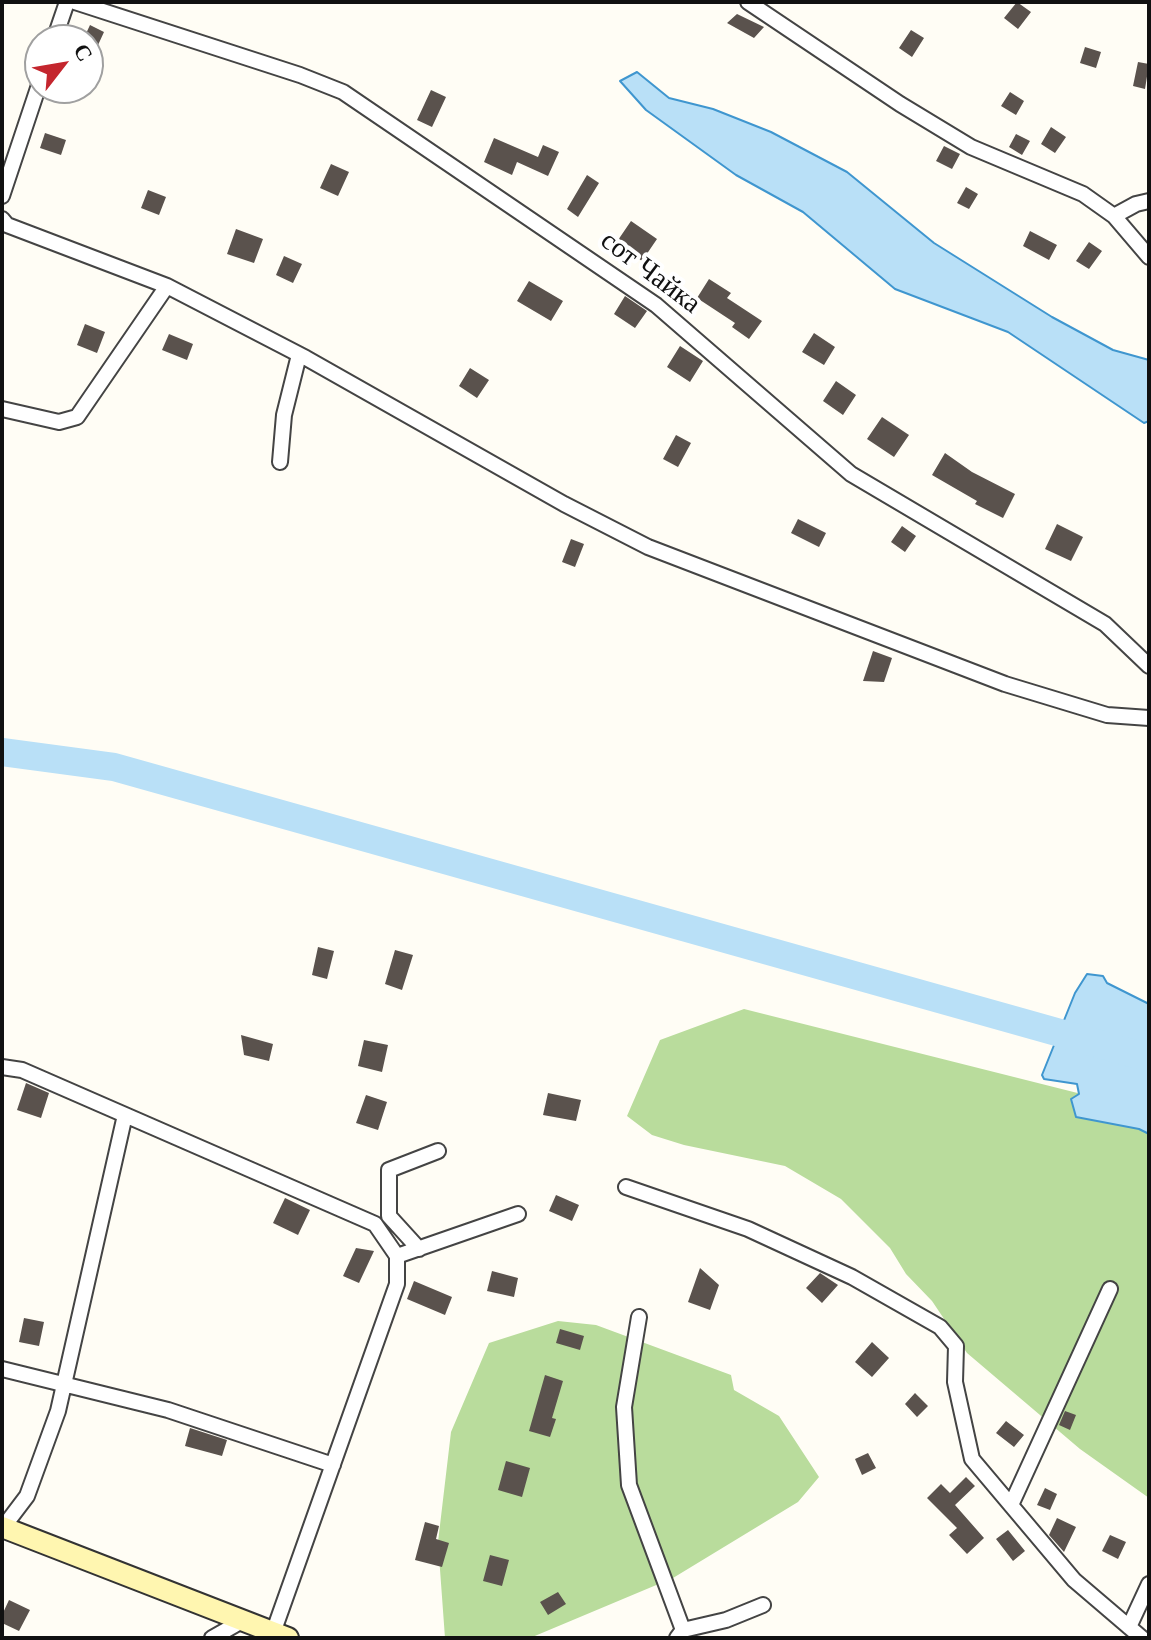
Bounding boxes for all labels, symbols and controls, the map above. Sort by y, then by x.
north arrow [24,24,104,104]
text: С [68,39,98,66]
street label: сот Чайка [593,225,707,321]

